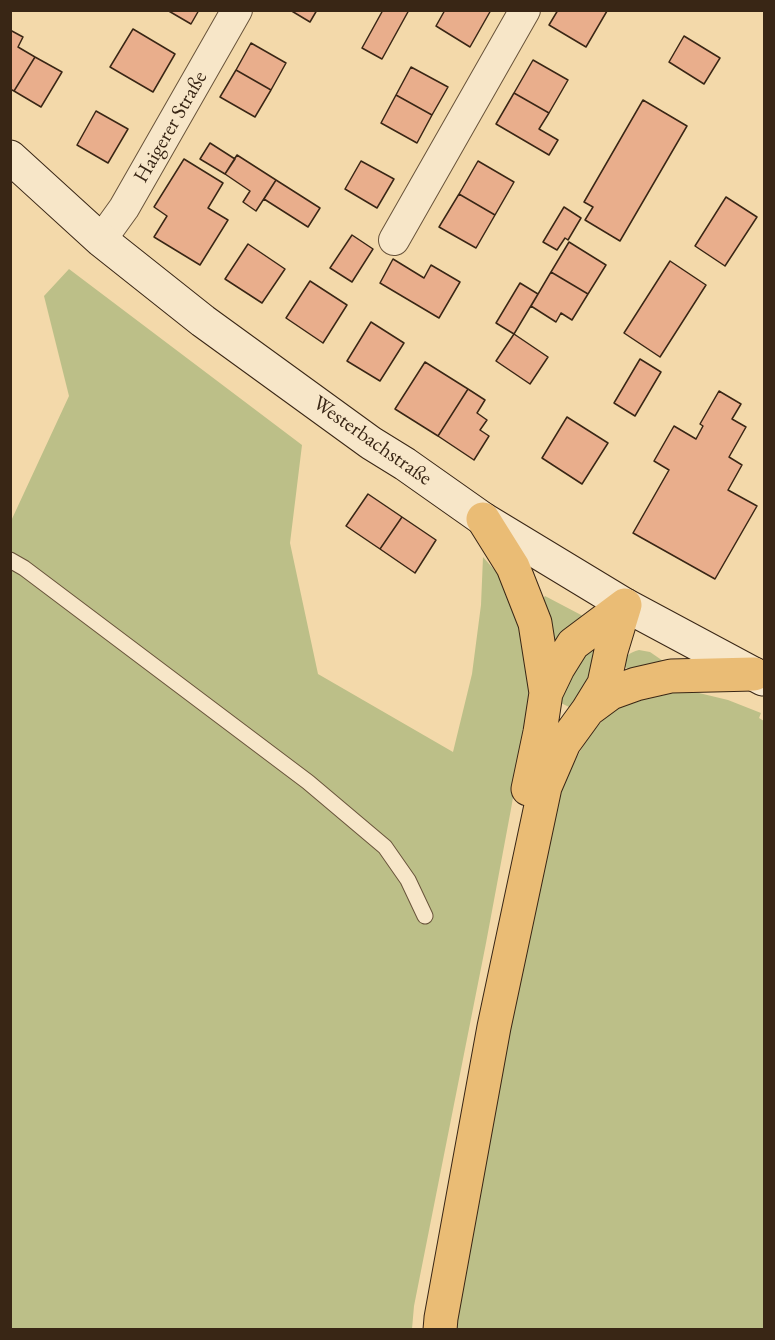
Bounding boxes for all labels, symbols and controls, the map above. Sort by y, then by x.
street label: Haigerer Straße [129,67,213,187]
street label: Westerbachstraße [308,391,436,491]

